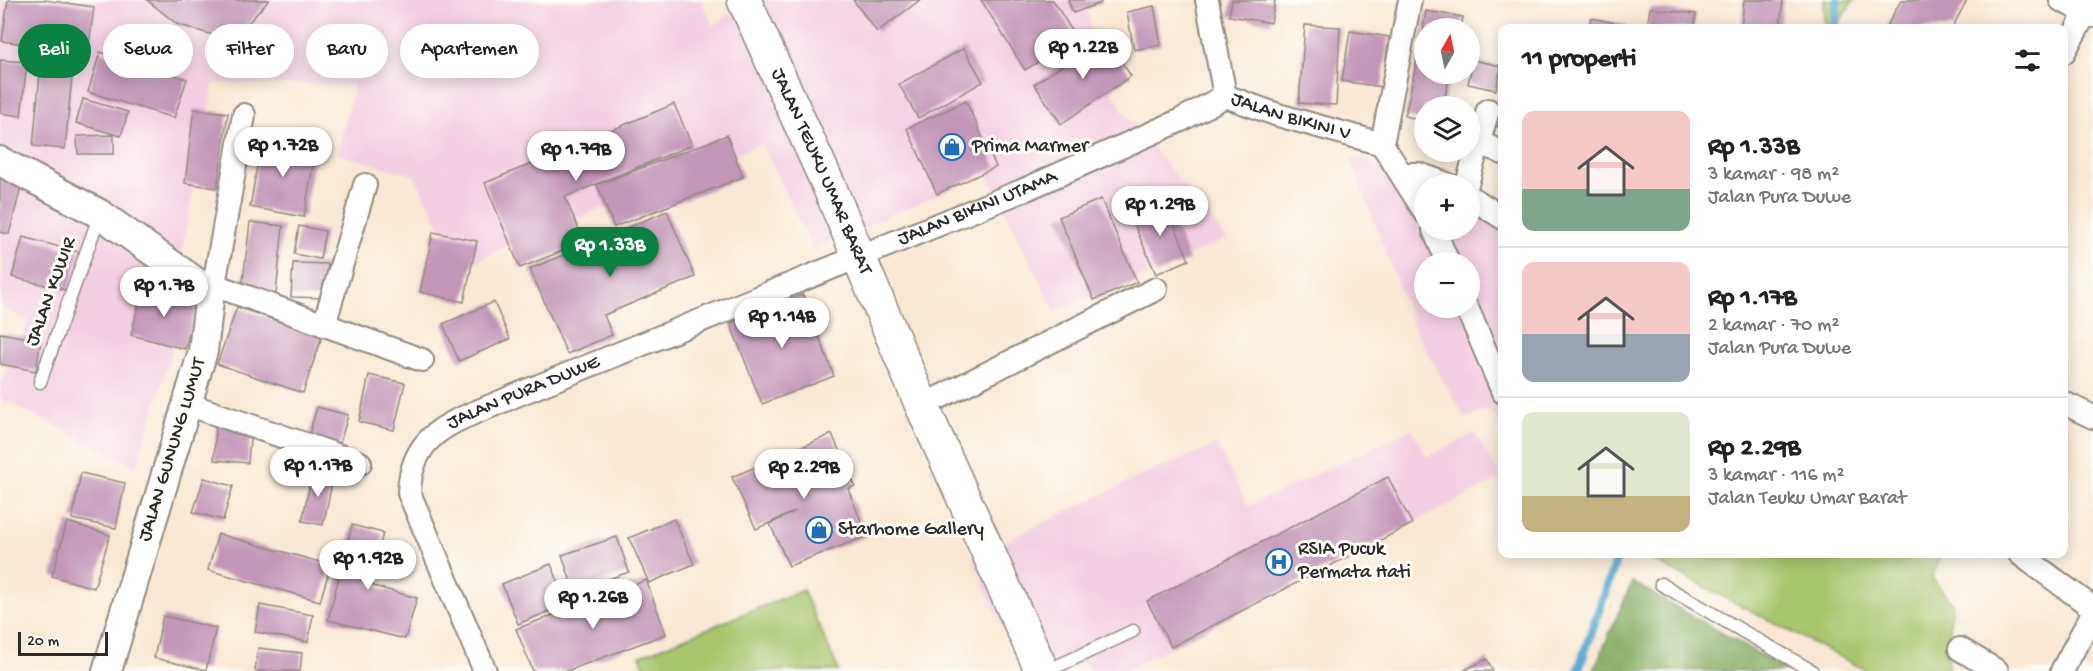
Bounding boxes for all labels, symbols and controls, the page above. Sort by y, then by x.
north arrow [1414,18,1480,84]
map controls [1414,18,1480,318]
chip: Beli [18,24,91,78]
chip: Sewa [103,24,193,78]
chip: Filter [205,24,294,78]
chip: Baru [306,24,388,78]
chip: Apartemen [400,24,539,78]
pin: Rp 1.22B [1021,29,1145,80]
text: Rp 1.22B [1048,37,1118,60]
icon: filters [2011,44,2044,77]
text: 11 properti [1522,45,1636,76]
street label: JALAN TEUKU UMAR BARAT [765,65,877,279]
street label: JALAN BIKINI V [1228,88,1353,146]
button: layers [1414,96,1480,162]
pin: Rp 1.72B [221,127,345,178]
pin: Rp 1.79B [514,131,638,182]
shop icon: Prima Marmer [937,132,967,162]
text: Rp 1.33B [1708,133,1800,164]
text: Rp 1.72B [248,135,318,158]
icon: home [1570,135,1642,207]
place label: Prima Marmer [971,136,1090,159]
text: Rp 1.79B [541,139,611,162]
text: 3 kamar · 98 m² [1708,164,1839,187]
street label: JALAN BIKINI UTAMA [895,165,1062,251]
button: + [1414,174,1480,240]
pin: Rp 1.29B [1098,186,1222,237]
text: Jalan Pura Duwe [1708,187,1851,210]
text: Rp 1.29B [1125,194,1195,217]
pin: Rp 1.33B [548,227,672,278]
street label: JALAN KUWIR [22,233,83,350]
text: Rp 1.33B [575,235,645,258]
button: − [1414,252,1480,318]
pin: Rp 1.7B [109,267,219,318]
text: Rp 1.7B [134,275,194,298]
text: Rp 1.17B [1708,284,1797,315]
icon: home [1570,286,1642,358]
pin: Rp 1.14B [720,298,844,349]
text: Rp 1.14B [748,306,816,329]
text: 2 kamar · 70 m² [1708,315,1839,338]
text: Jalan Pura Duwe [1708,338,1851,361]
street label: JALAN PURA DUWE [443,350,605,435]
street label: JALAN GUNUNG LUMUT [134,354,212,544]
text: Rp 2.29B [1708,434,1801,465]
icon: home [1570,436,1642,508]
pin: Rp 1.17B [256,447,380,498]
pin: Rp 2.29B [742,449,866,500]
text: Rp 1.17B [284,455,352,478]
text: Rp 2.29B [768,457,840,480]
text: 3 kamar · 116 m² [1708,465,1844,488]
text: Jalan Teuku Umar Barat [1708,488,1906,511]
shop icon: Starhome Gallery [804,515,834,545]
place label: Starhome Gallery [838,519,984,542]
place label: RSIA Pucuk Permata Hati [1297,539,1411,585]
pin: Rp 1.92B [306,540,430,591]
hospital icon: RSIA Pucuk Permata Hati [1264,547,1294,577]
text: Rp 1.92B [333,548,403,571]
pin: Rp 1.26B [531,579,655,630]
text: Rp 1.26B [558,587,628,610]
scale bar [18,629,108,656]
text: 20 m [27,633,59,652]

